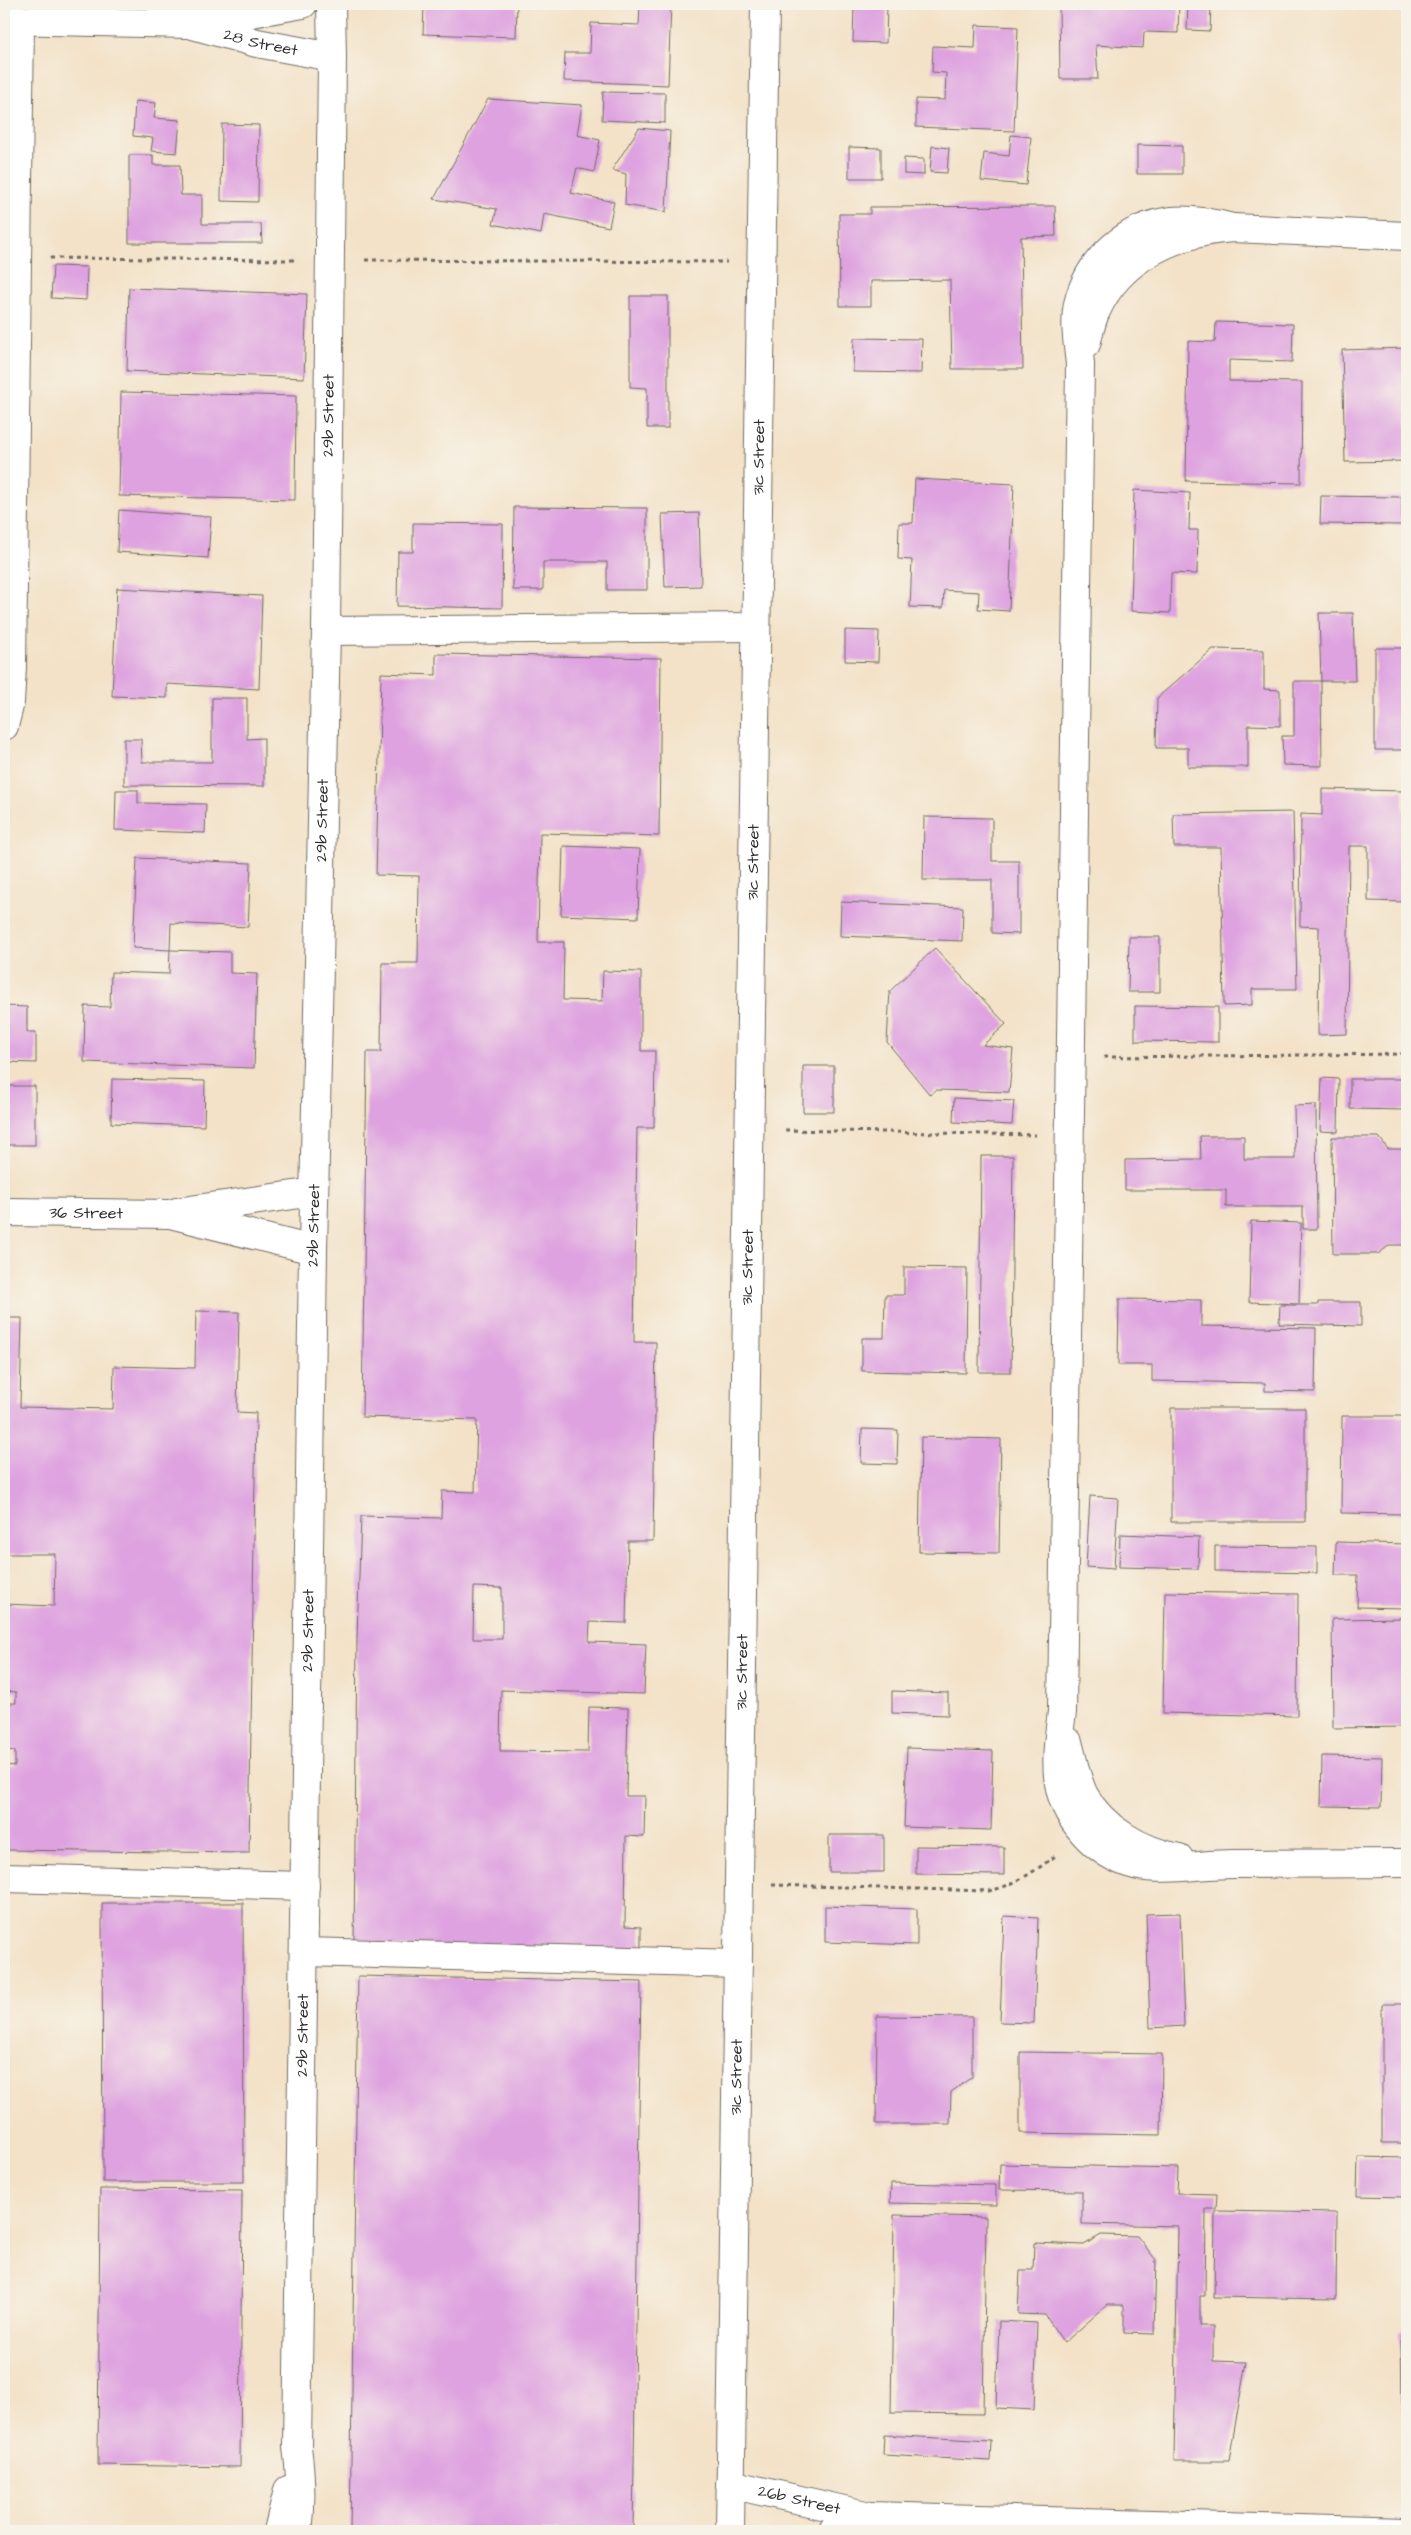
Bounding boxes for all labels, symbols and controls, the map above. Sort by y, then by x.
street label: 28 Street [221,23,300,61]
street label: 29b Street [317,373,340,457]
street label: 31c Street [747,418,770,495]
street label: 29b Street [310,778,334,862]
street label: 31c Street [742,823,765,900]
street label: 29b Street [302,1183,325,1267]
street label: 36 Street [49,1202,124,1224]
street label: 31c Street [736,1228,759,1305]
street label: 29b Street [296,1588,319,1672]
street label: 31c Street [730,1633,753,1710]
street label: 29b Street [291,1993,314,2077]
street label: 31c Street [725,2038,748,2115]
street label: 26b Street [756,2480,843,2520]

